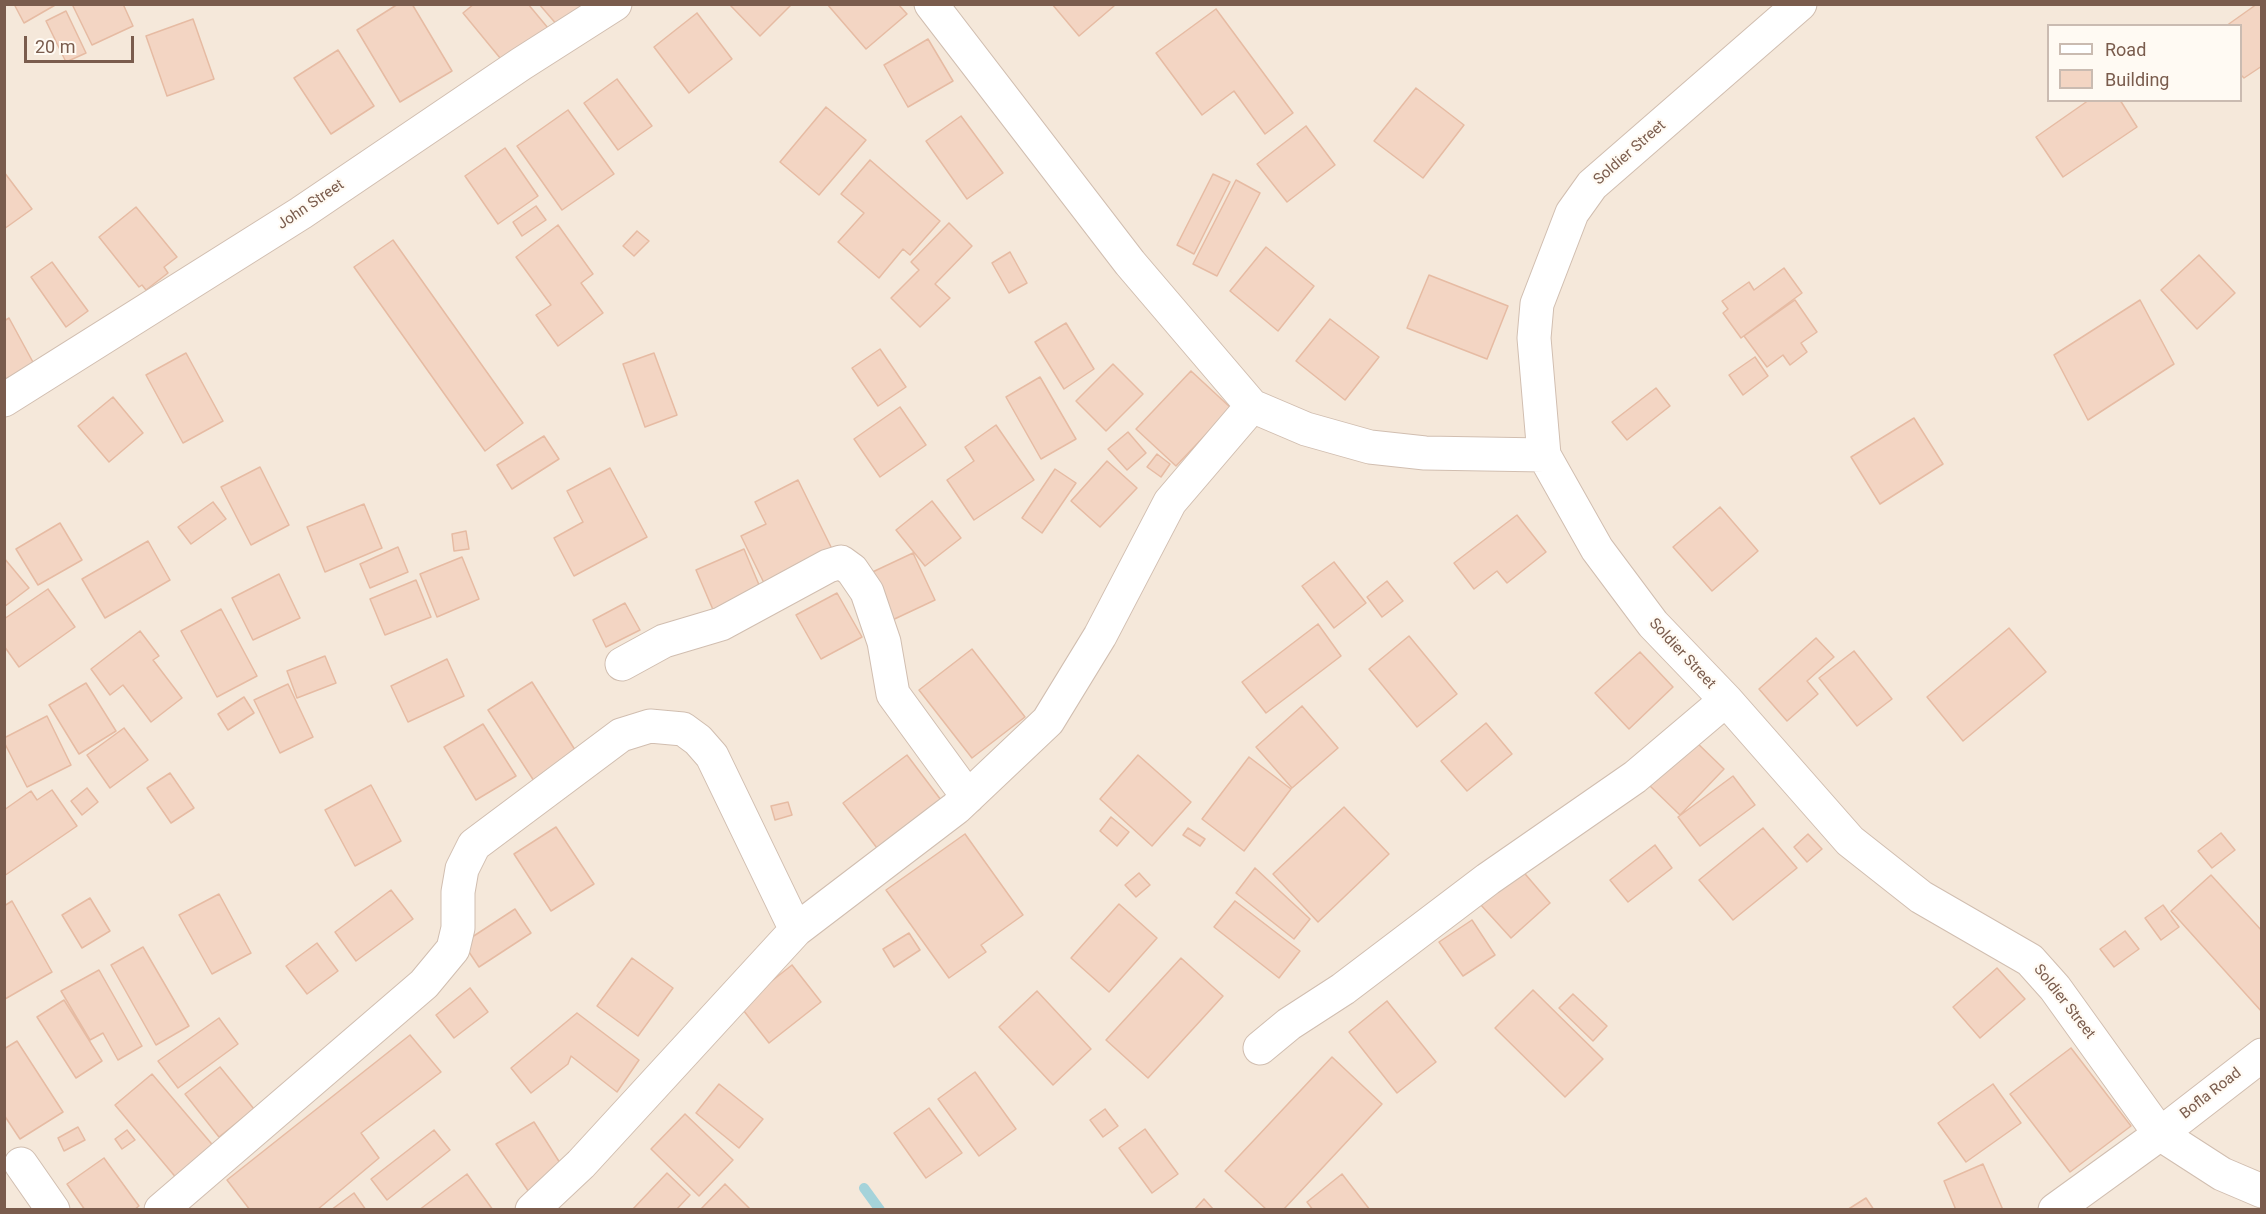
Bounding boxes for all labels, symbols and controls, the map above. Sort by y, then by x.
scale bar [27,24,136,62]
legend [2047,24,2242,102]
text: 20 m [35,36,75,57]
text: Road [2105,39,2146,60]
text: Building [2105,69,2169,90]
street label: Soldier Street [1590,117,1670,189]
street label: John Street [274,176,348,234]
street label: Soldier Street [1645,615,1719,693]
street label: Soldier Street [2029,961,2099,1043]
street label: Bofla Road [2177,1065,2245,1123]

